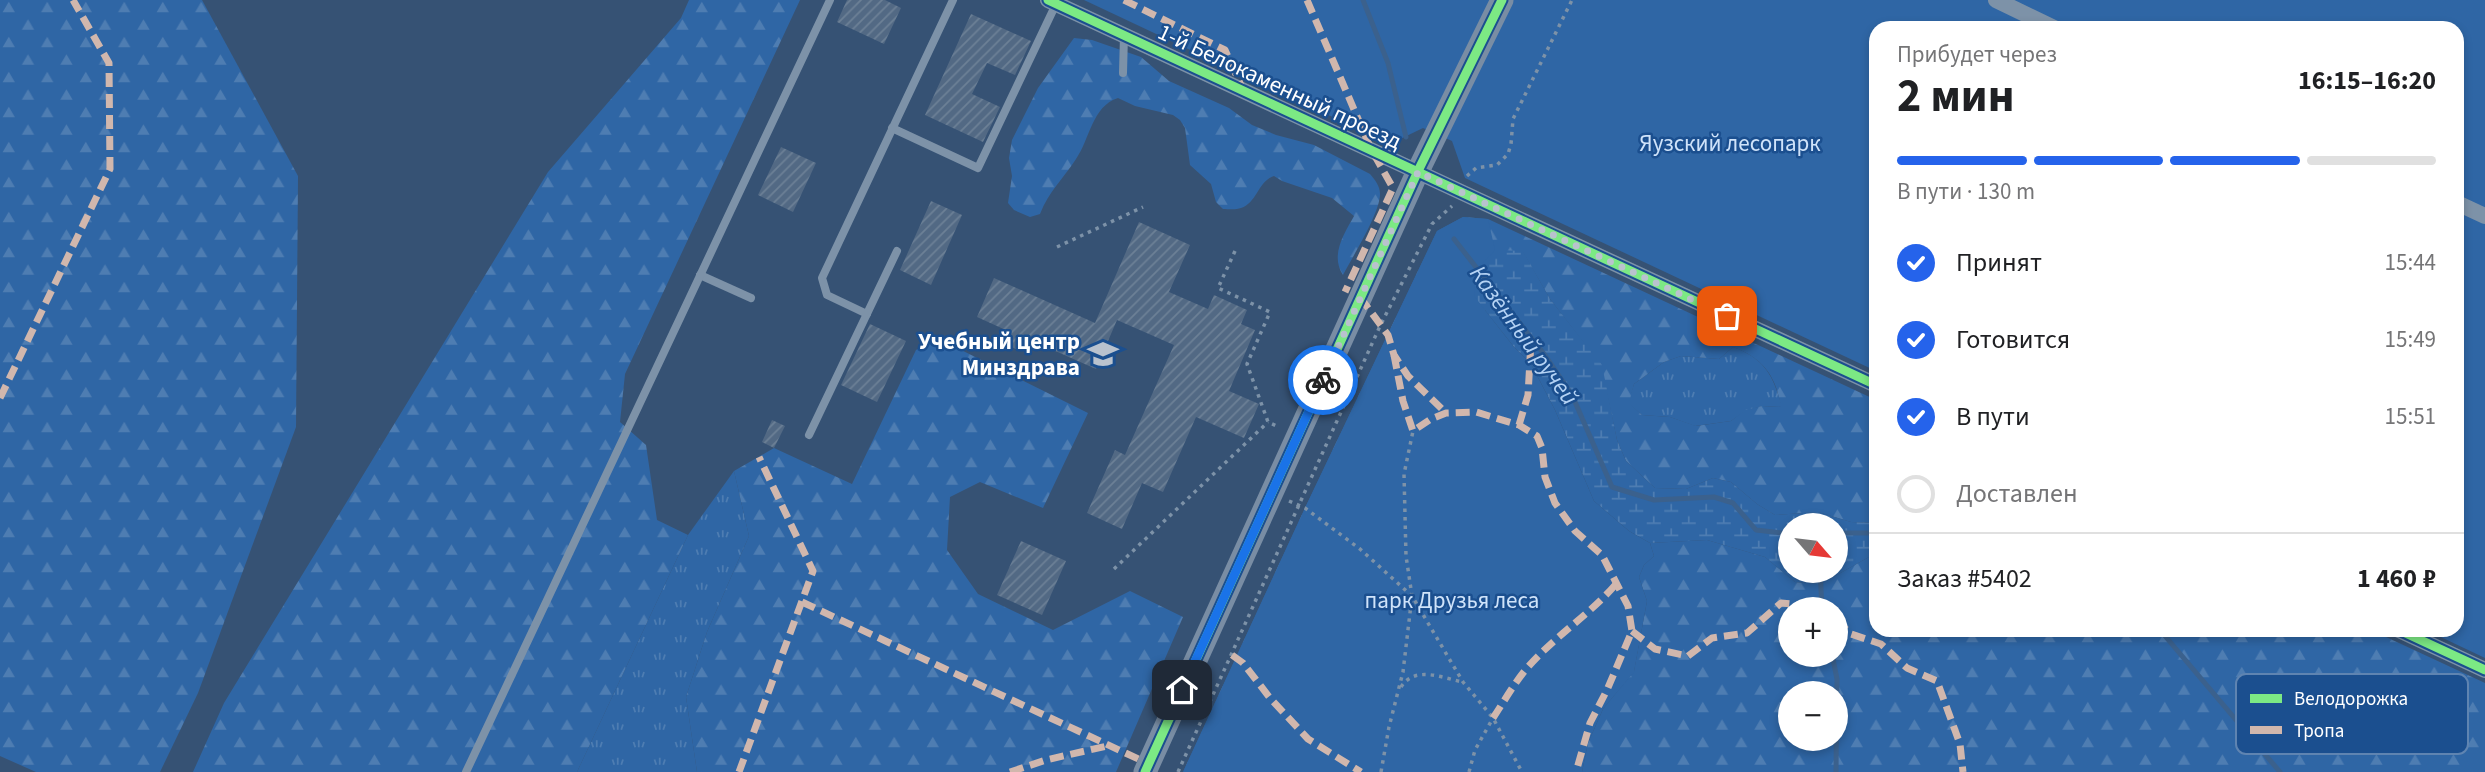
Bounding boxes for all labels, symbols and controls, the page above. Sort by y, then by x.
street label: 1-й Белокаменный проезд [1153,15,1407,157]
text: Прибудет через [1897,38,2057,71]
text: 16:15–16:20 [2298,62,2436,99]
text: 2 мин [1897,64,2014,129]
park label: Яузский лесопарк [1639,127,1821,160]
text: В пути · 130 m [1897,175,2035,208]
icon: check [1897,244,1935,282]
text: Принят [1956,244,2042,281]
text: 15:44 [2385,246,2436,279]
water label: Казённый ручей [1461,258,1586,412]
pin [1697,286,1757,346]
icon: bag [1708,297,1746,335]
icon: check [1897,321,1935,359]
text: Готовится [1956,321,2070,358]
text: 15:49 [2385,323,2436,356]
place label: Учебный центр Минздрава [918,325,1080,384]
school or university icon: Учебный центр Минздрава [1086,337,1120,371]
courier [1288,345,1358,415]
icon: bike [1304,361,1342,399]
icon: check [1897,398,1935,436]
text: В пути [1956,398,2030,435]
text: 15:51 [2385,400,2436,433]
text: Доставлен [1956,475,2078,512]
north arrow [1778,513,1848,583]
map controls [1778,513,1848,751]
text: Заказ #5402 [1897,560,2032,597]
text: 1 460 ₽ [2357,560,2436,597]
park label: парк Друзья леса [1365,584,1539,617]
button: + [1778,597,1848,667]
pin [1152,660,1212,720]
icon: home [1163,671,1201,709]
legend [2236,674,2468,754]
button: − [1778,681,1848,751]
text: Велодорожка [2294,686,2408,713]
text: Тропа [2294,718,2344,745]

